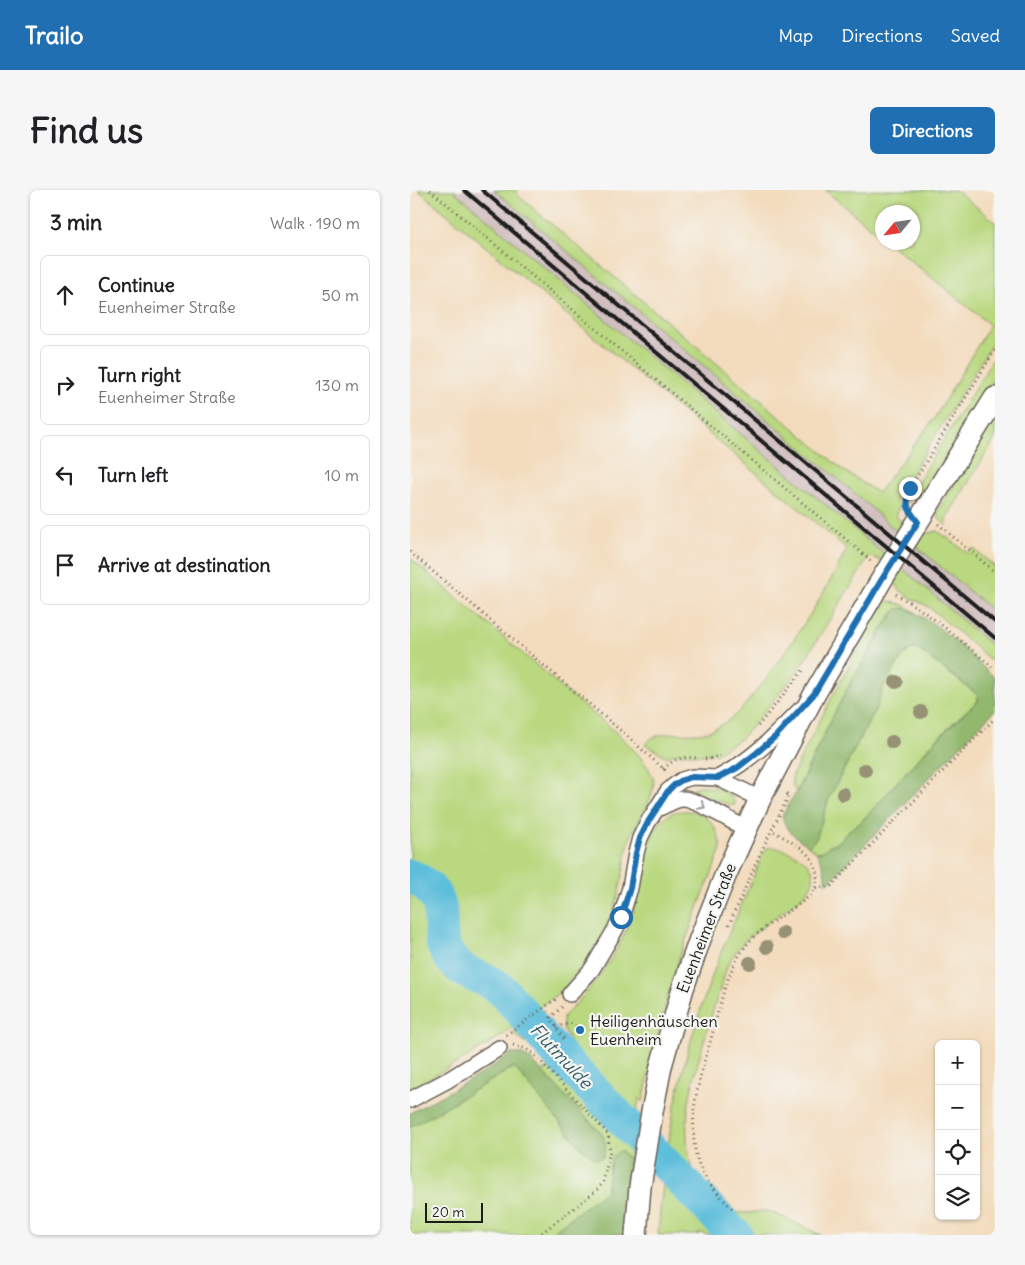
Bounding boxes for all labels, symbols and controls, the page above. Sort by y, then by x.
text: Trailo [25,20,83,50]
text: Map [778,24,813,47]
text: Directions [841,24,923,47]
text: Saved [951,24,1000,47]
button: Directions [870,107,995,154]
text: Find us [30,108,143,152]
north arrow [875,205,920,250]
text: 3 min [50,209,102,236]
text: Walk · 190 m [270,213,360,233]
text: Continue [98,273,175,297]
icon: ahead [51,281,79,309]
text: 50 m [321,285,359,305]
text: Euenheimer Straße [98,297,236,317]
text: Turn right [98,363,181,387]
icon: right [51,371,79,399]
text: 130 m [315,375,359,395]
text: Euenheimer Straße [98,387,236,407]
icon: left [51,461,79,489]
text: Turn left [98,463,168,487]
text: 10 m [324,465,359,485]
route end [899,477,922,500]
icon: arrive [51,551,79,579]
text: Arrive at destination [98,553,271,577]
one-way arrow [697,800,706,810]
street label: Euenheimer Straße [672,860,740,996]
route start [610,906,633,929]
place label: Heiligenhäuschen Euenheim [590,1011,718,1049]
water label: Flutmulde [525,1018,598,1094]
marker: Heiligenhäuschen Euenheim [574,1024,586,1036]
map controls [935,1040,980,1220]
button: + [935,1040,980,1085]
button: − [935,1085,980,1130]
button: locate [935,1130,980,1175]
button: layers [935,1175,980,1220]
scale bar [425,1200,482,1223]
text: 20 m [432,1203,465,1221]

